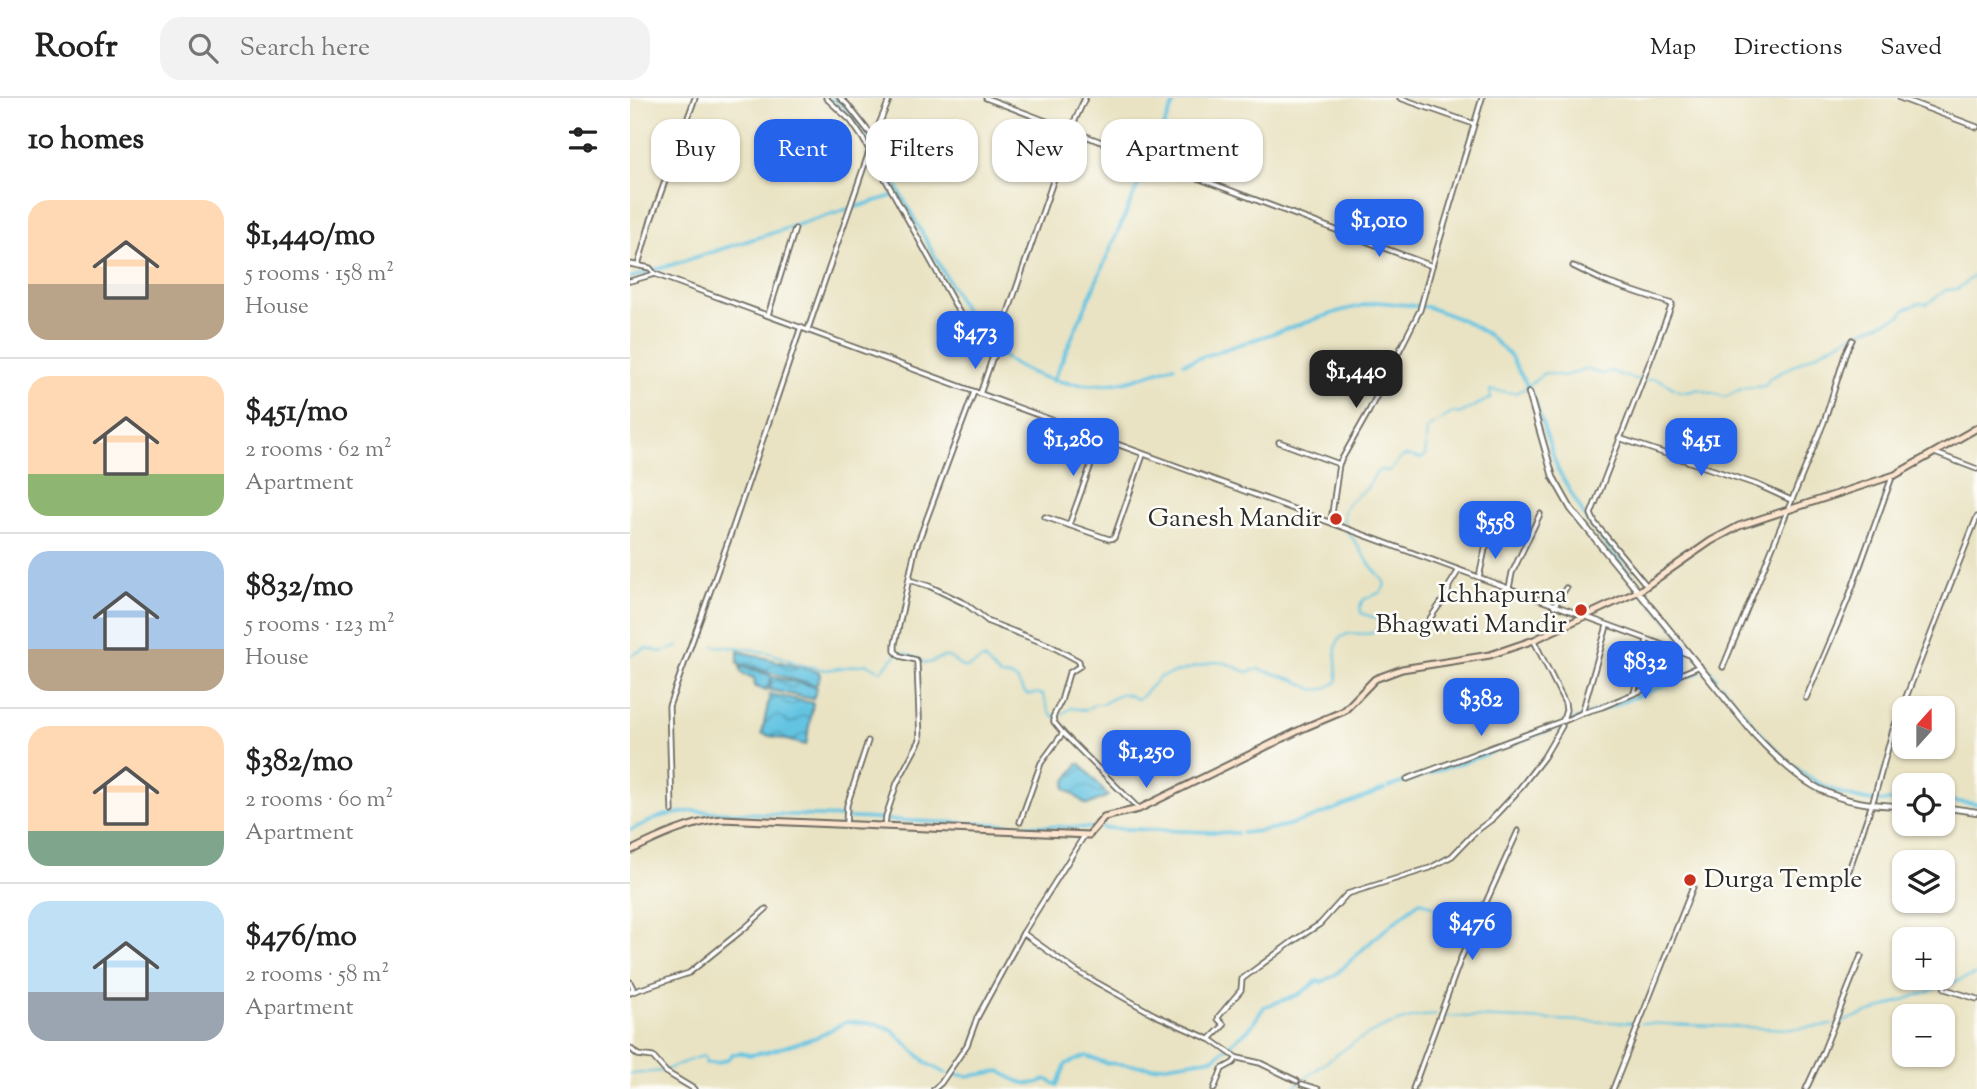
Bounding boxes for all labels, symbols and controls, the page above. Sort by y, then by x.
search box [160,17,650,80]
text: Roofr [35,24,118,72]
icon: search [184,29,222,67]
text: Search here [240,30,370,67]
text: Map [1650,31,1696,65]
text: Directions [1734,31,1842,65]
text: Saved [1880,31,1942,65]
text: 10 homes [28,119,144,162]
chip: Buy [651,119,740,182]
chip: Rent [754,119,852,182]
chip: Filters [866,119,978,182]
chip: New [992,119,1087,182]
chip: Apartment [1101,119,1263,182]
icon: filters [564,121,602,159]
pin: $1,010 [1322,200,1436,259]
text: $1,010 [1351,205,1407,238]
text: $1,440/mo [245,215,375,258]
icon: home [84,228,168,312]
text: 5 rooms · 158 m² [245,258,394,291]
text: House [245,291,309,324]
pin: $473 [934,312,1016,371]
text: $473 [953,317,997,350]
pin: $1,440 [1299,350,1413,410]
text: $1,440 [1326,356,1386,389]
text: $451/mo [245,391,348,434]
icon: home [84,404,168,488]
pin: $1,280 [1016,418,1130,478]
pin: $451 [1660,418,1742,478]
text: $1,280 [1043,424,1103,457]
text: $451 [1681,424,1721,457]
text: 2 rooms · 62 m² [245,434,392,467]
text: Apartment [245,467,354,500]
place label: Ganesh Mandir [1148,501,1322,538]
pin: $558 [1454,502,1536,561]
text: $558 [1475,507,1515,540]
marker: Ganesh Mandir [1328,511,1344,527]
text: $832/mo [245,566,353,609]
place label: Ichhapurna Bhagwati Mandir [1376,577,1567,644]
icon: home [84,579,168,663]
marker: Ichhapurna Bhagwati Mandir [1573,602,1589,618]
text: 5 rooms · 123 m² [245,609,395,642]
text: House [245,642,309,675]
pin: $832 [1604,642,1686,701]
text: $832 [1623,647,1667,680]
pin: $382 [1440,678,1522,738]
text: $382 [1459,684,1503,717]
north arrow [1892,696,1955,760]
map controls [1892,696,1955,1067]
pin: $1,250 [1089,730,1203,790]
text: $1,250 [1118,736,1174,769]
text: $382/mo [245,741,353,784]
icon: home [84,754,168,838]
button: locate [1892,773,1955,836]
text: 2 rooms · 60 m² [245,784,393,817]
text: Apartment [245,817,354,850]
button: layers [1892,850,1955,913]
place label: Durga Temple [1704,862,1862,899]
marker: Durga Temple [1682,872,1698,888]
pin: $476 [1431,902,1513,962]
text: $476 [1449,908,1495,941]
text: $476/mo [245,916,357,959]
button: + [1892,927,1955,990]
icon: home [84,929,168,1013]
text: 2 rooms · 58 m² [245,959,389,992]
text: Apartment [245,992,354,1025]
button: − [1892,1004,1955,1067]

